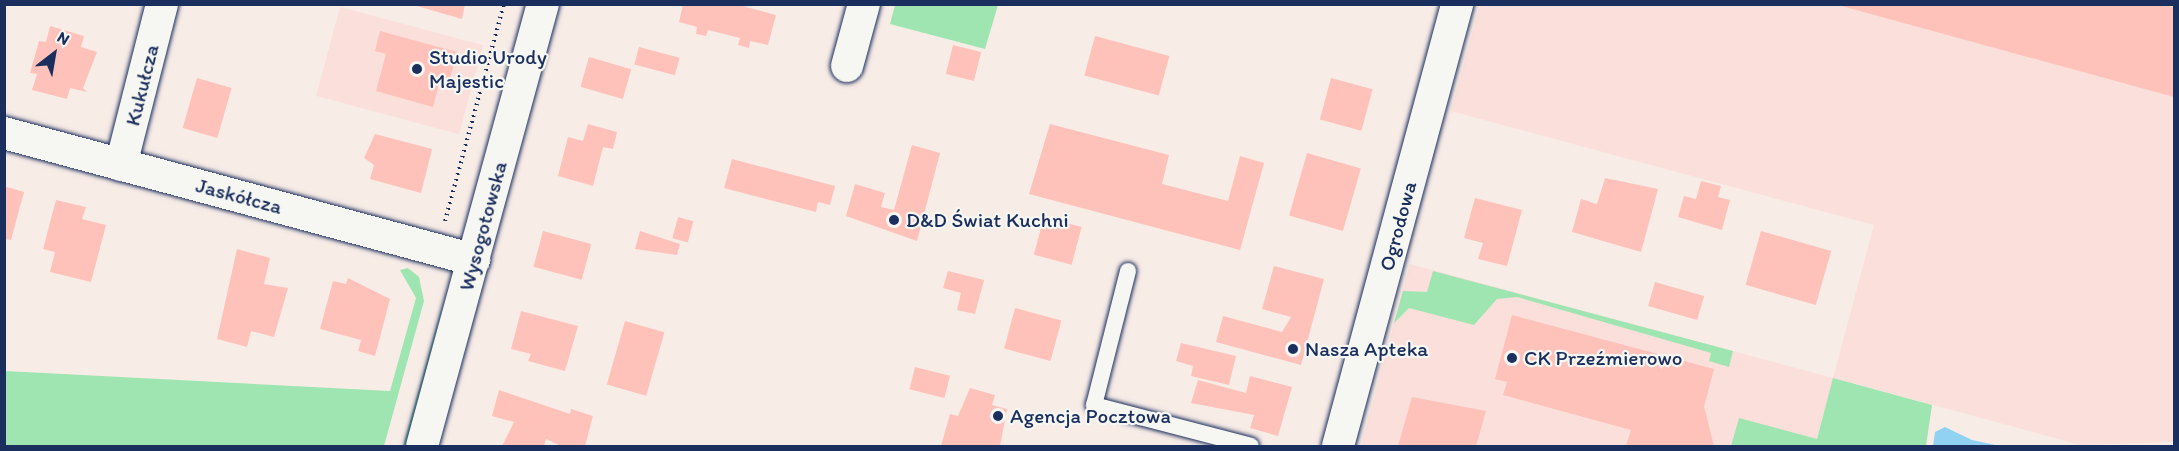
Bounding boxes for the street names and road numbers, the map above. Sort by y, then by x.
street label: Kukułcza [120,42,164,128]
street label: Wysogotowska [454,158,512,294]
street label: Jaskółcza [193,172,285,220]
street label: Ogrodowa [1374,178,1422,274]

